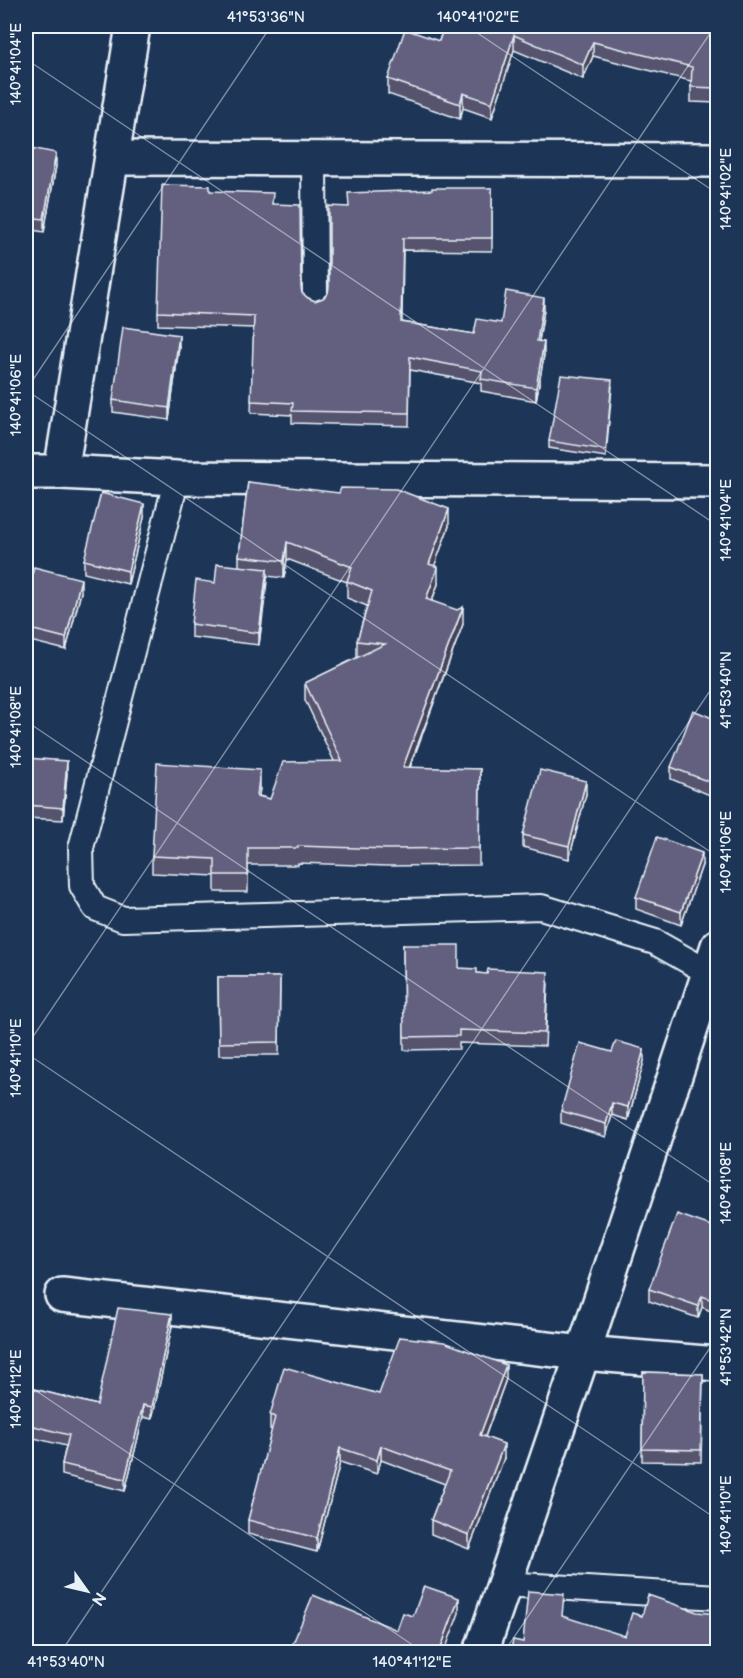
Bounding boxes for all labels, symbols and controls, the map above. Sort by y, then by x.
text: 41°53'36"N [227,8,305,27]
text: 140°41'02"E [437,8,519,27]
text: 140°41'04"E [7,23,26,105]
text: 140°41'02"E [717,148,736,230]
text: 140°41'06"E [7,354,26,436]
text: 140°41'04"E [717,479,736,561]
text: 41°53'40"N [717,651,736,729]
text: 140°41'08"E [7,686,26,768]
text: 140°41'06"E [717,811,736,893]
text: 140°41'10"E [7,1018,26,1098]
text: 140°41'08"E [717,1142,736,1224]
text: 41°53'42"N [717,1308,736,1386]
text: 140°41'12"E [7,1349,26,1429]
text: 140°41'10"E [717,1475,736,1555]
north arrow [57,1561,117,1621]
text: N [87,1588,109,1609]
text: 41°53'40"N [27,1653,105,1672]
text: 140°41'12"E [372,1653,452,1672]

